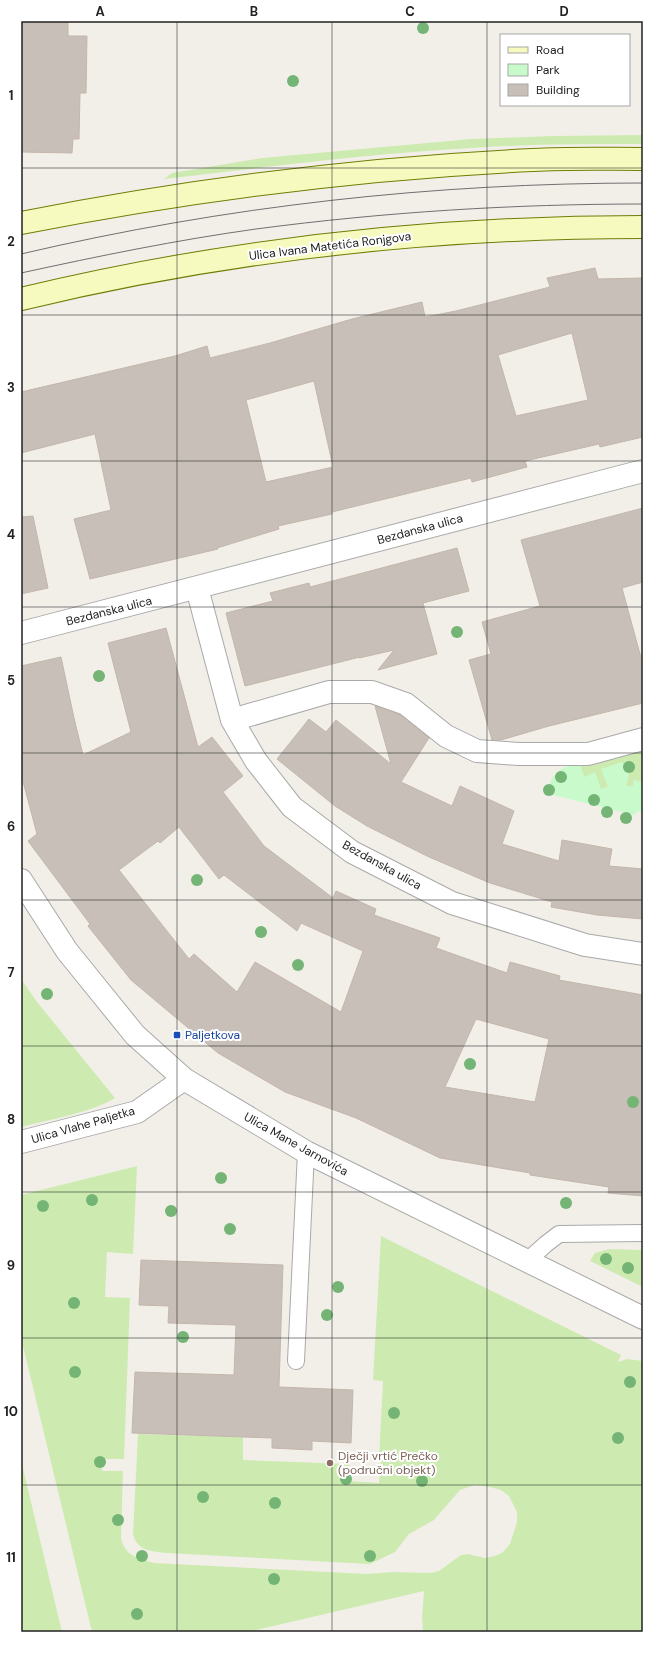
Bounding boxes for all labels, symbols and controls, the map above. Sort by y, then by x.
text: A [95,3,105,20]
text: B [250,3,258,20]
text: C [405,3,415,20]
text: D [559,3,569,20]
legend [500,34,630,106]
text: Road [536,42,564,58]
text: Park [536,62,560,78]
text: Building [536,82,580,98]
text: 1 [9,87,13,104]
street label: Ulica Ivana Matetića Ronjgova [248,228,412,264]
text: 2 [7,233,15,250]
text: 3 [7,379,15,396]
street label: Bezdanska ulica [375,510,465,548]
text: 4 [7,526,15,543]
street label: Bezdanska ulica [64,593,154,629]
text: 5 [7,672,15,689]
text: 6 [7,818,15,835]
street label: Bezdanska ulica [340,837,424,893]
text: 7 [8,964,15,981]
place label: Paljetkova [185,1027,240,1043]
marker: Paljetkova [172,1030,182,1040]
street label: Ulica Vlahe Paljetka [29,1103,137,1147]
street label: Ulica Mane Jarnovića [241,1109,351,1179]
text: 8 [7,1111,15,1128]
text: 9 [7,1257,15,1274]
text: 10 [4,1403,18,1420]
place label: Dječji vrtić Prečko (područni objekt) [338,1448,438,1478]
marker: Dječji vrtić Prečko (područni objekt) [325,1458,335,1468]
text: 11 [6,1549,16,1566]

